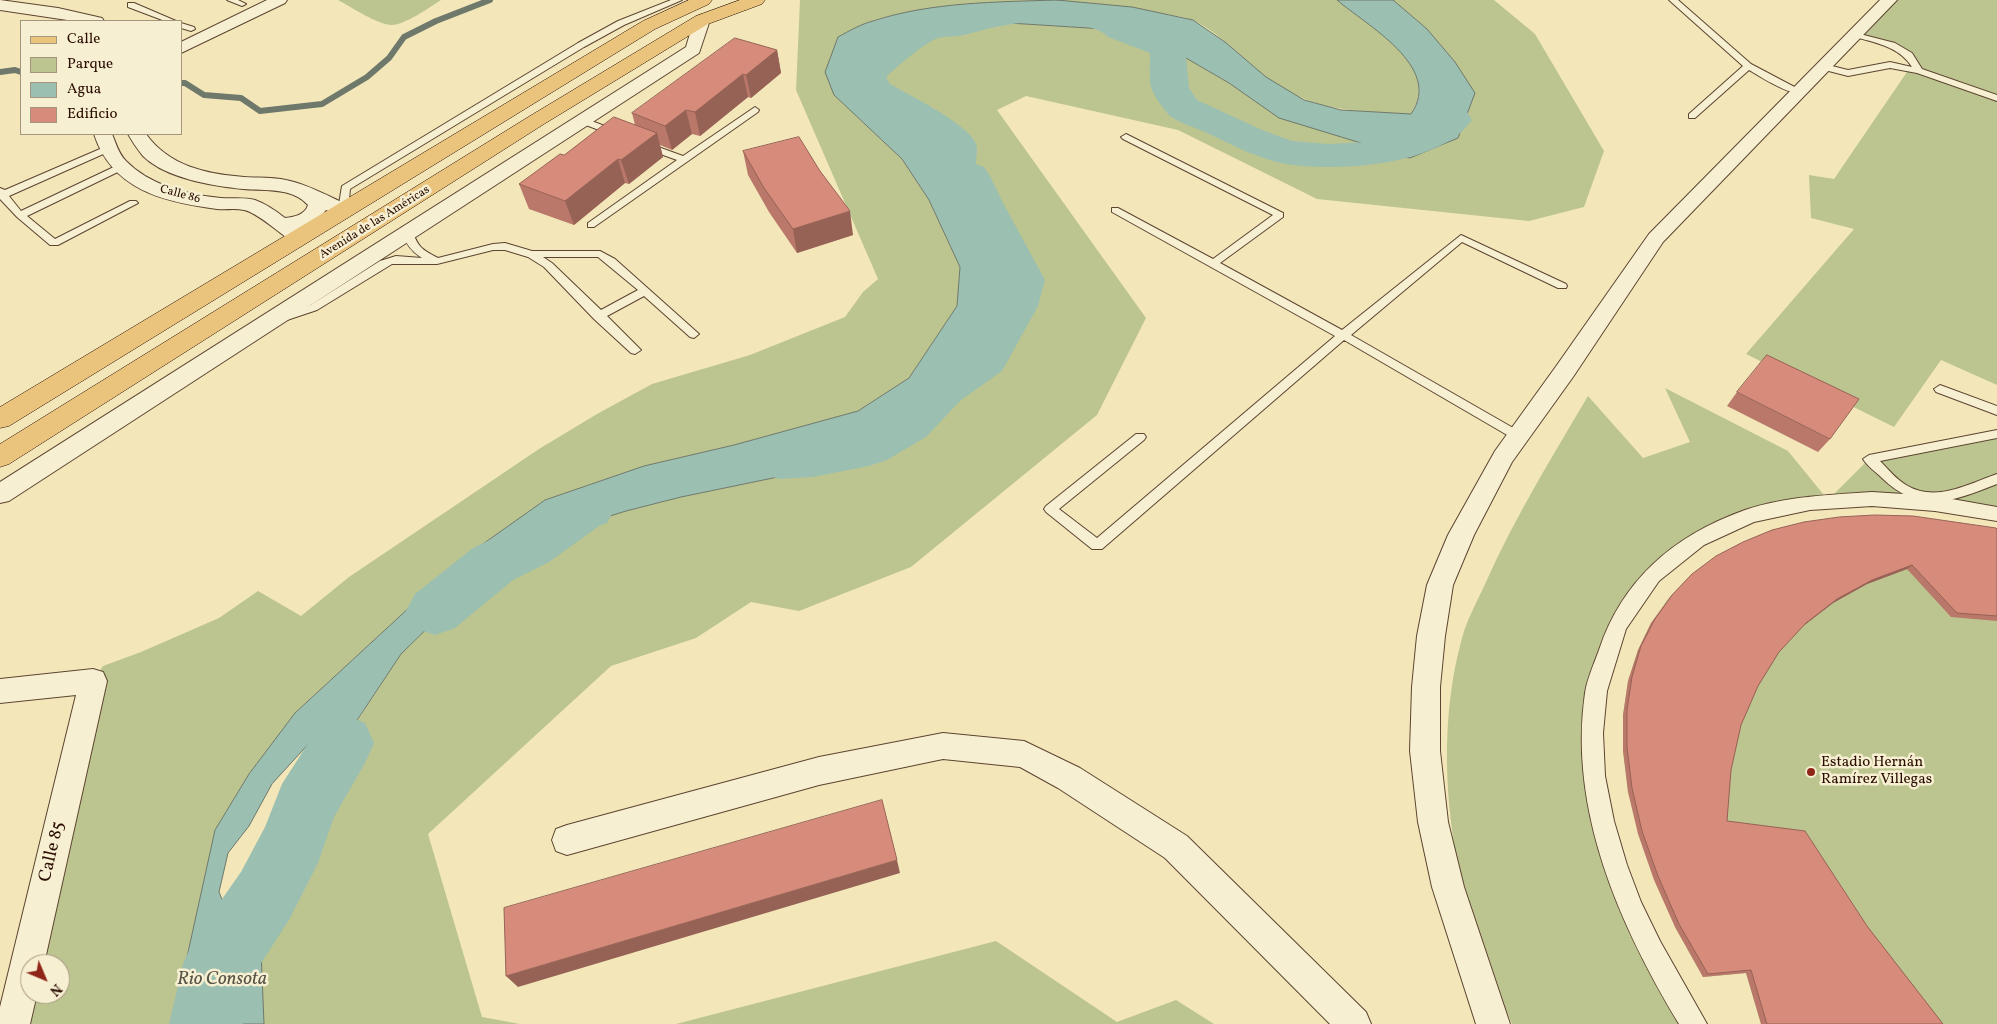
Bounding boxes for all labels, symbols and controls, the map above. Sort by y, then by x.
legend [20,20,182,135]
text: Calle [67,29,100,50]
text: Parque [67,54,113,75]
text: Agua [67,79,101,100]
text: Edificio [67,104,118,125]
street label: Calle 86 [158,183,202,207]
street label: Avenida de las Américas [317,183,433,263]
place label: Estadio Hernán Ramírez Villegas [1821,754,1932,789]
marker: Estadio Hernán Ramírez Villegas [1805,766,1817,778]
street label: Calle 85 [36,820,70,884]
north arrow [20,954,70,1004]
water label: Rio Consota [177,970,267,992]
text: N [45,979,66,1000]

